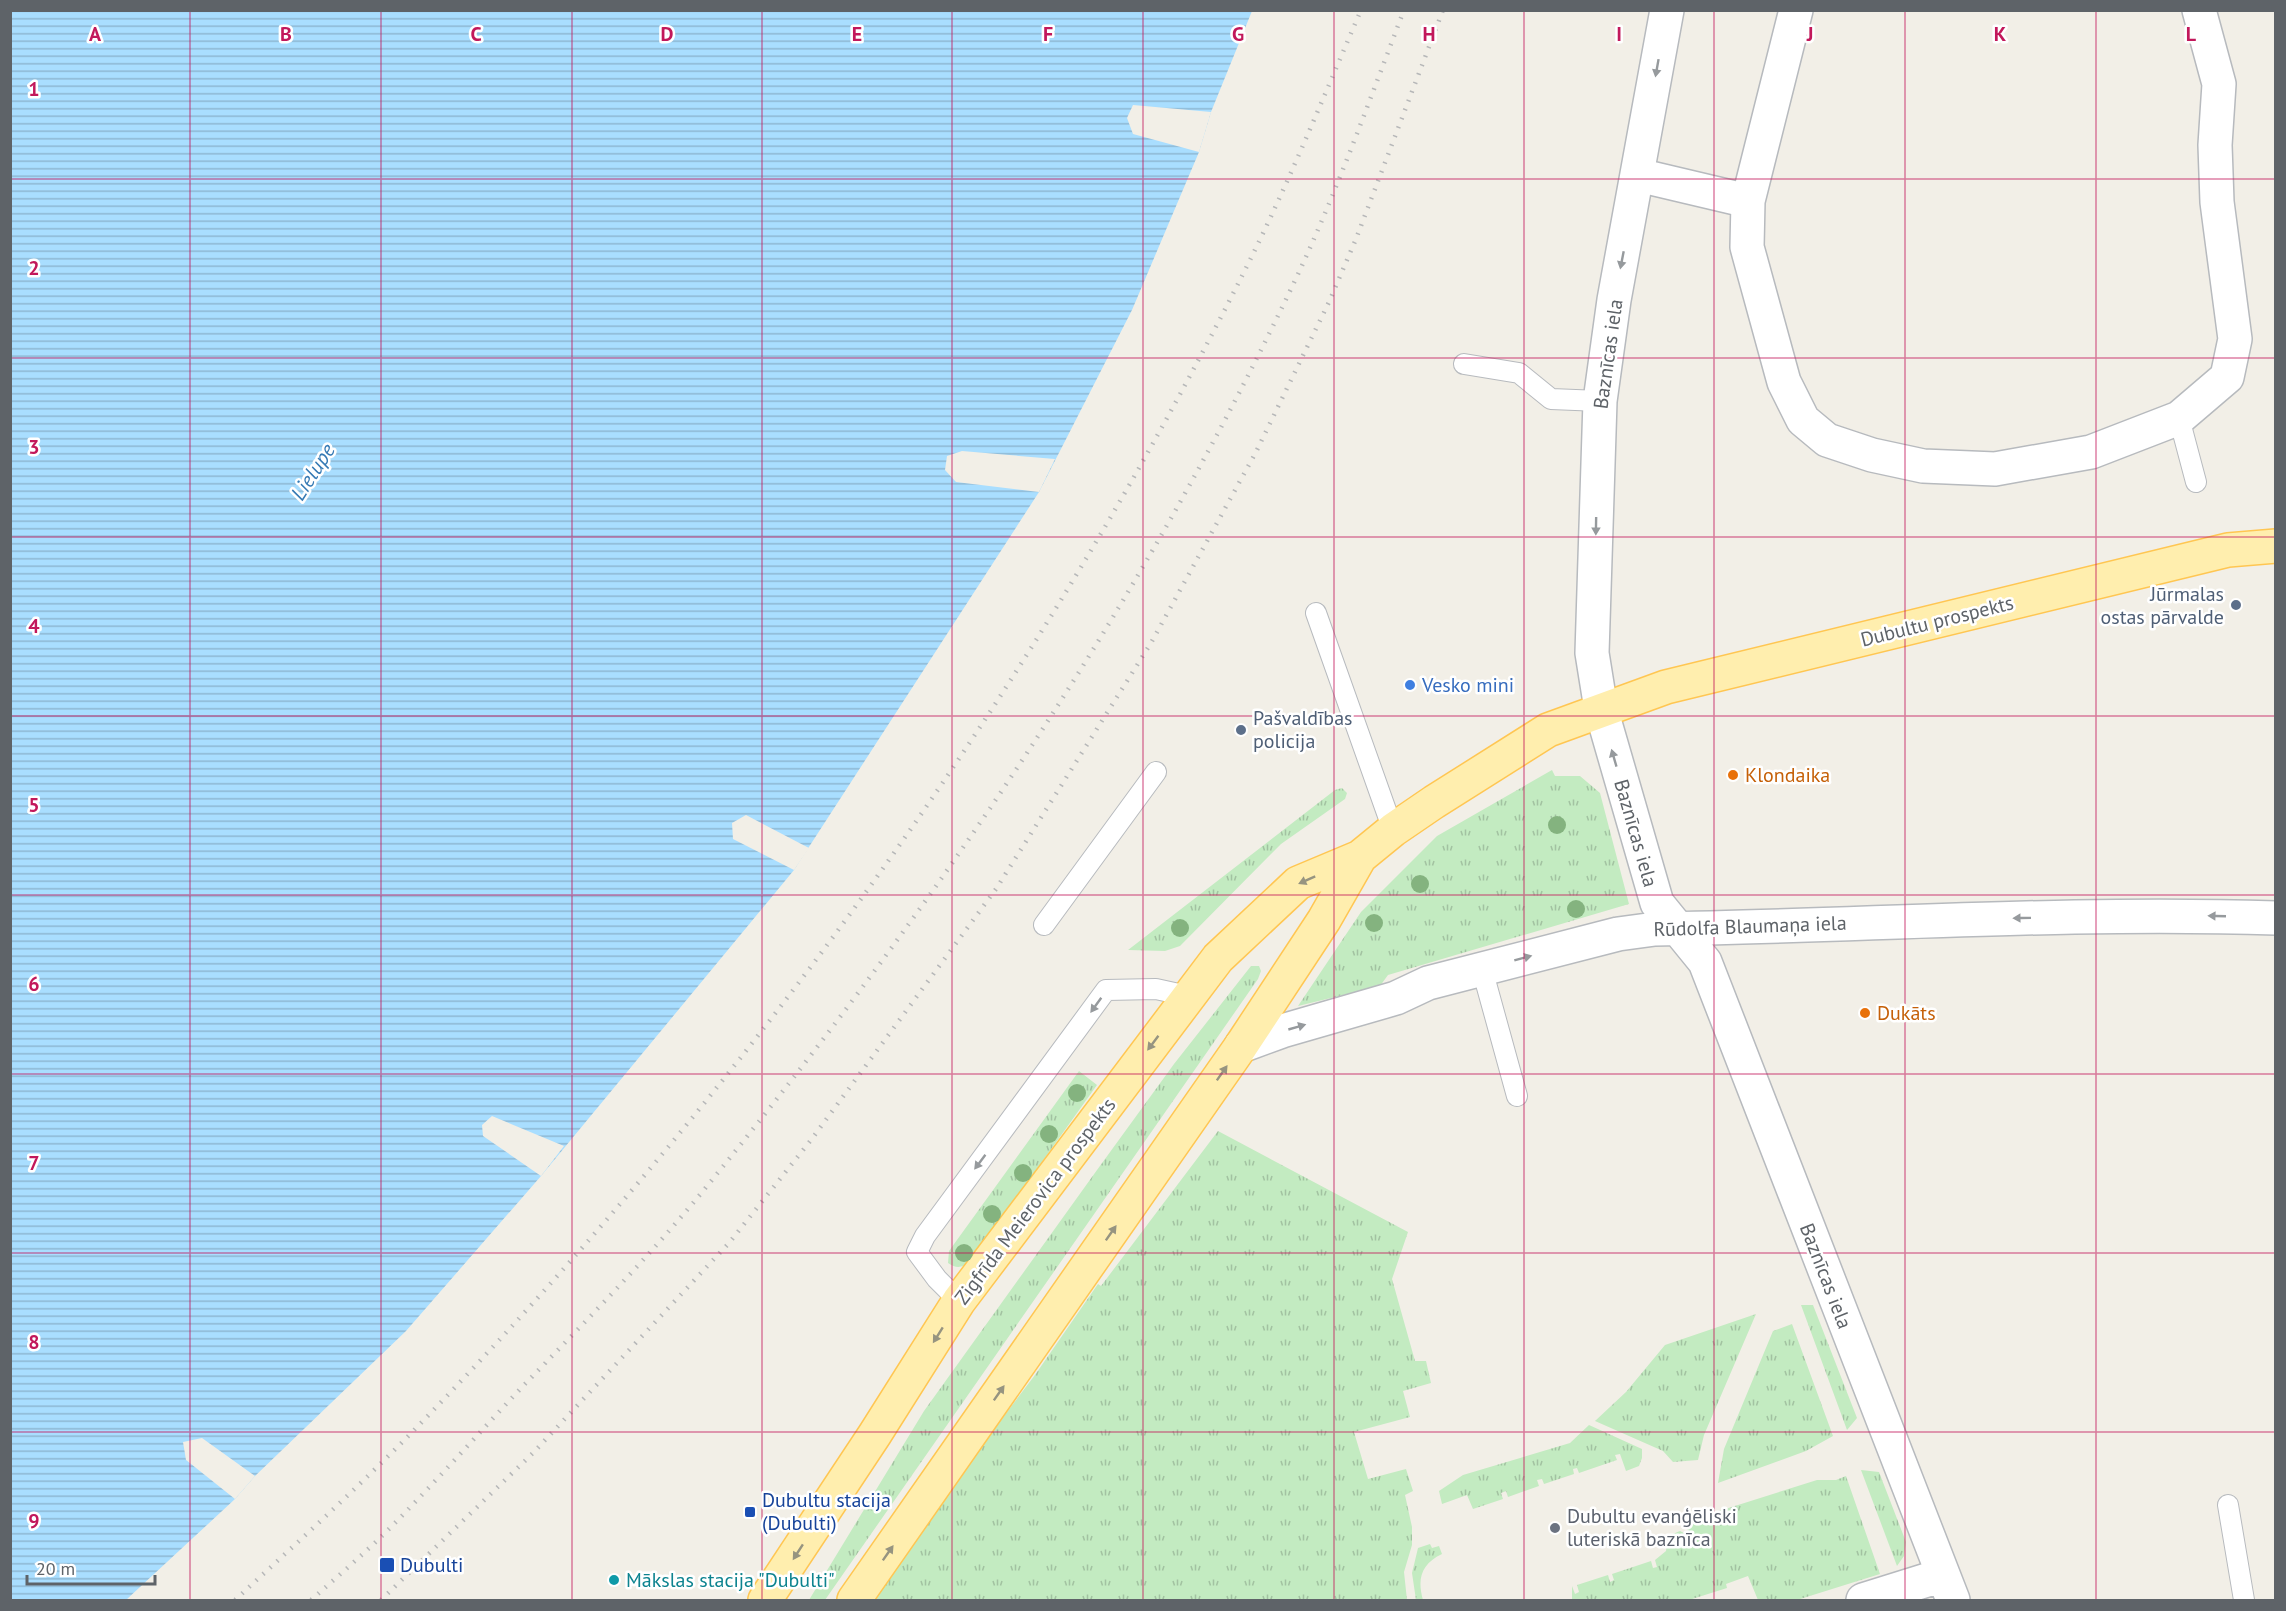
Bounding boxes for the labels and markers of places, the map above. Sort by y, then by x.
place label: Jūrmalas ostas pārvalde [2101,581,2224,630]
marker: Jūrmalas ostas pārvalde [2229,598,2243,612]
place label: Vesko mini [1421,672,1514,698]
marker: Vesko mini [1403,678,1417,692]
place label: Pašvaldības policija [1253,705,1352,754]
marker: Pašvaldības policija [1234,723,1248,737]
place label: Klondaika [1745,762,1830,788]
marker: Klondaika [1726,768,1740,782]
place label: Dukāts [1877,1000,1936,1026]
marker: Dukāts [1858,1006,1872,1020]
place label: Dubultu stacija (Dubulti) [762,1487,891,1536]
place label: Dubultu evanģēliski luteriskā baznīca [1567,1503,1737,1552]
marker: Dubultu stacija (Dubulti) [743,1505,757,1519]
marker: Dubultu evanģēliski luteriskā baznīca [1548,1521,1562,1535]
place label: Dubulti [400,1552,463,1578]
marker: Dubulti [378,1556,396,1574]
place label: Mākslas stacija "Dubulti" [626,1567,835,1593]
marker: Mākslas stacija "Dubulti" [607,1573,621,1587]

